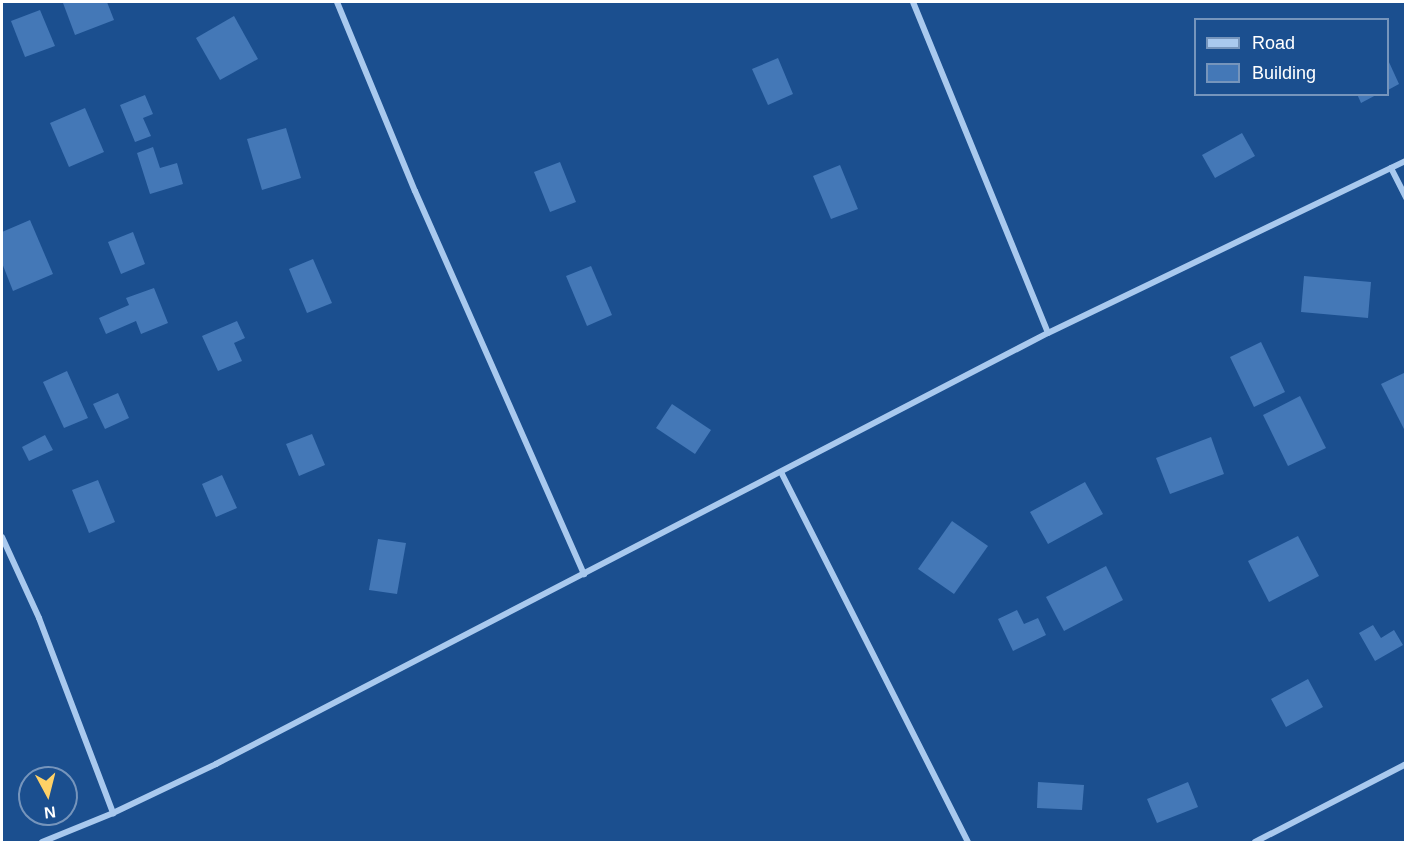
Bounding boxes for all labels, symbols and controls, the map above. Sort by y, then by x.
legend [1194,18,1389,96]
text: Road [1252,33,1295,53]
text: Building [1252,63,1316,83]
north arrow [18,766,78,826]
text: N [43,803,57,822]

